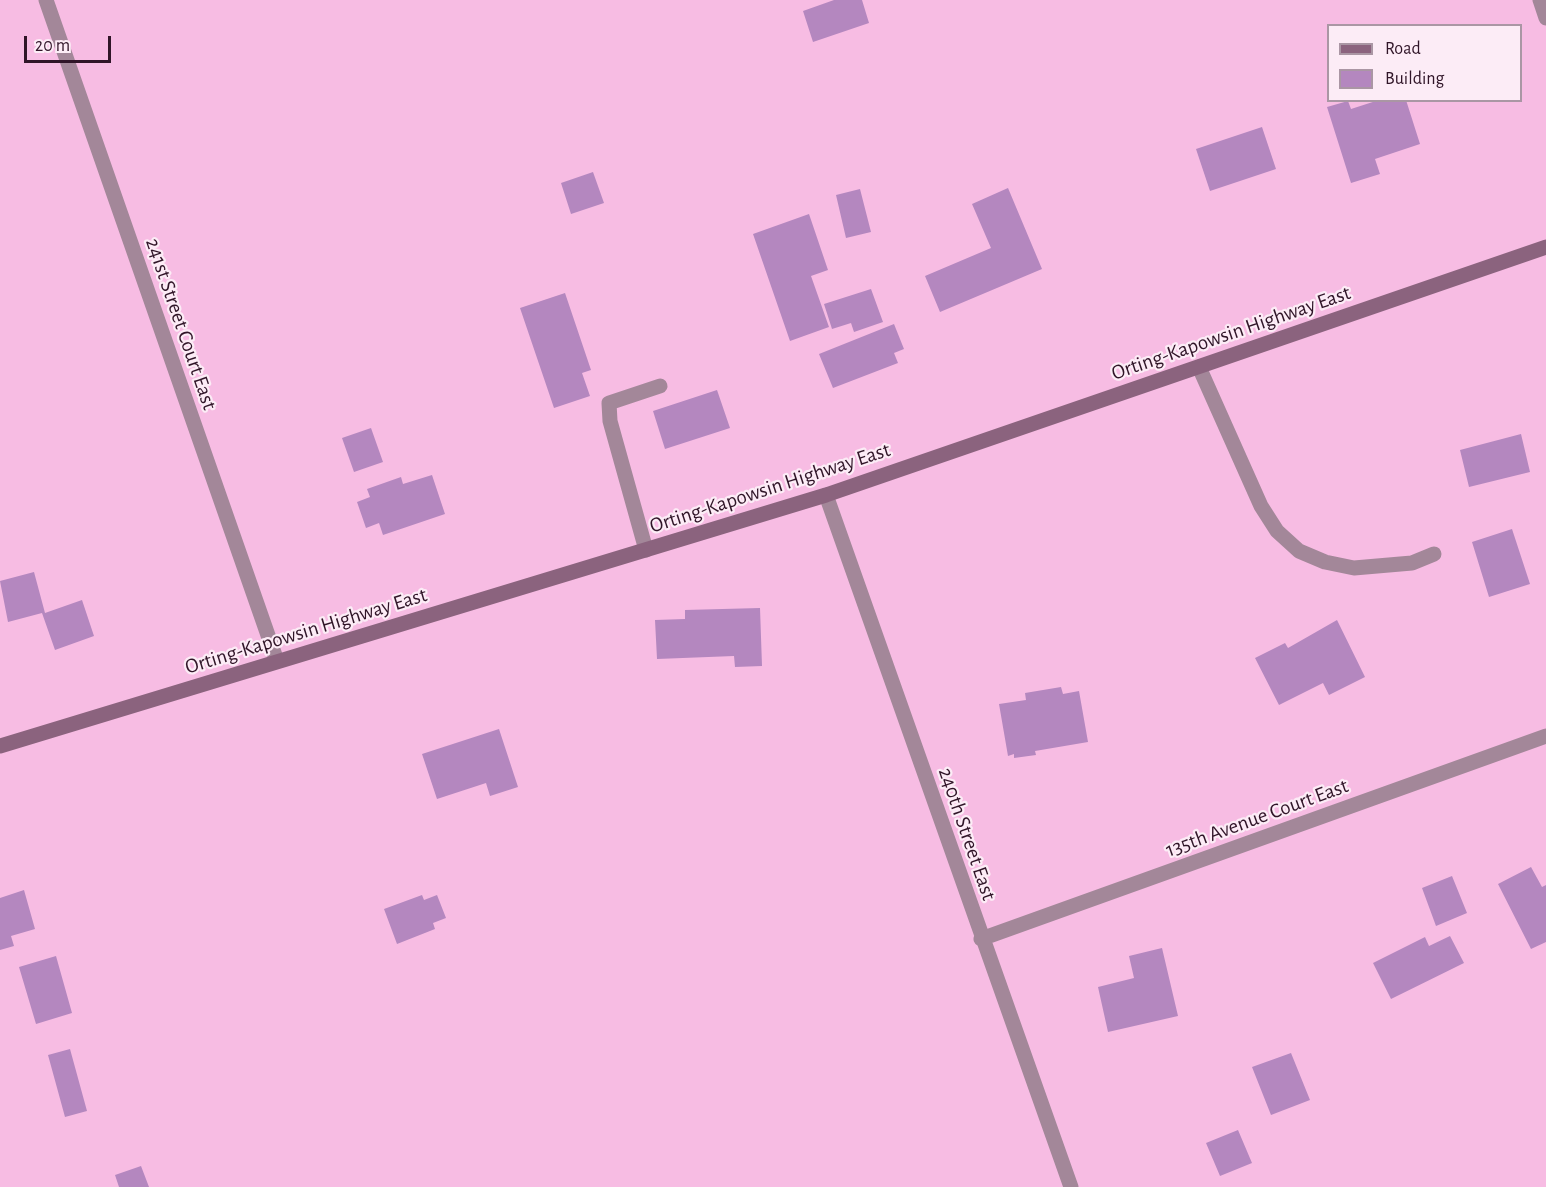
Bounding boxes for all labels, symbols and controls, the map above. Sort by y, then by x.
scale bar [27,24,114,62]
legend [1327,24,1522,102]
text: 20 m [35,37,70,55]
text: Road [1385,40,1421,58]
text: Building [1385,70,1444,88]
street label: 241st Street Court East [140,235,222,413]
street label: Orting-Kapowsin Highway East [1108,280,1354,386]
street label: Orting-Kapowsin Highway East [647,437,893,539]
street label: Orting-Kapowsin Highway East [182,582,430,680]
street label: 240th Street East [933,764,1001,904]
street label: 135th Avenue Court East [1162,773,1352,863]

